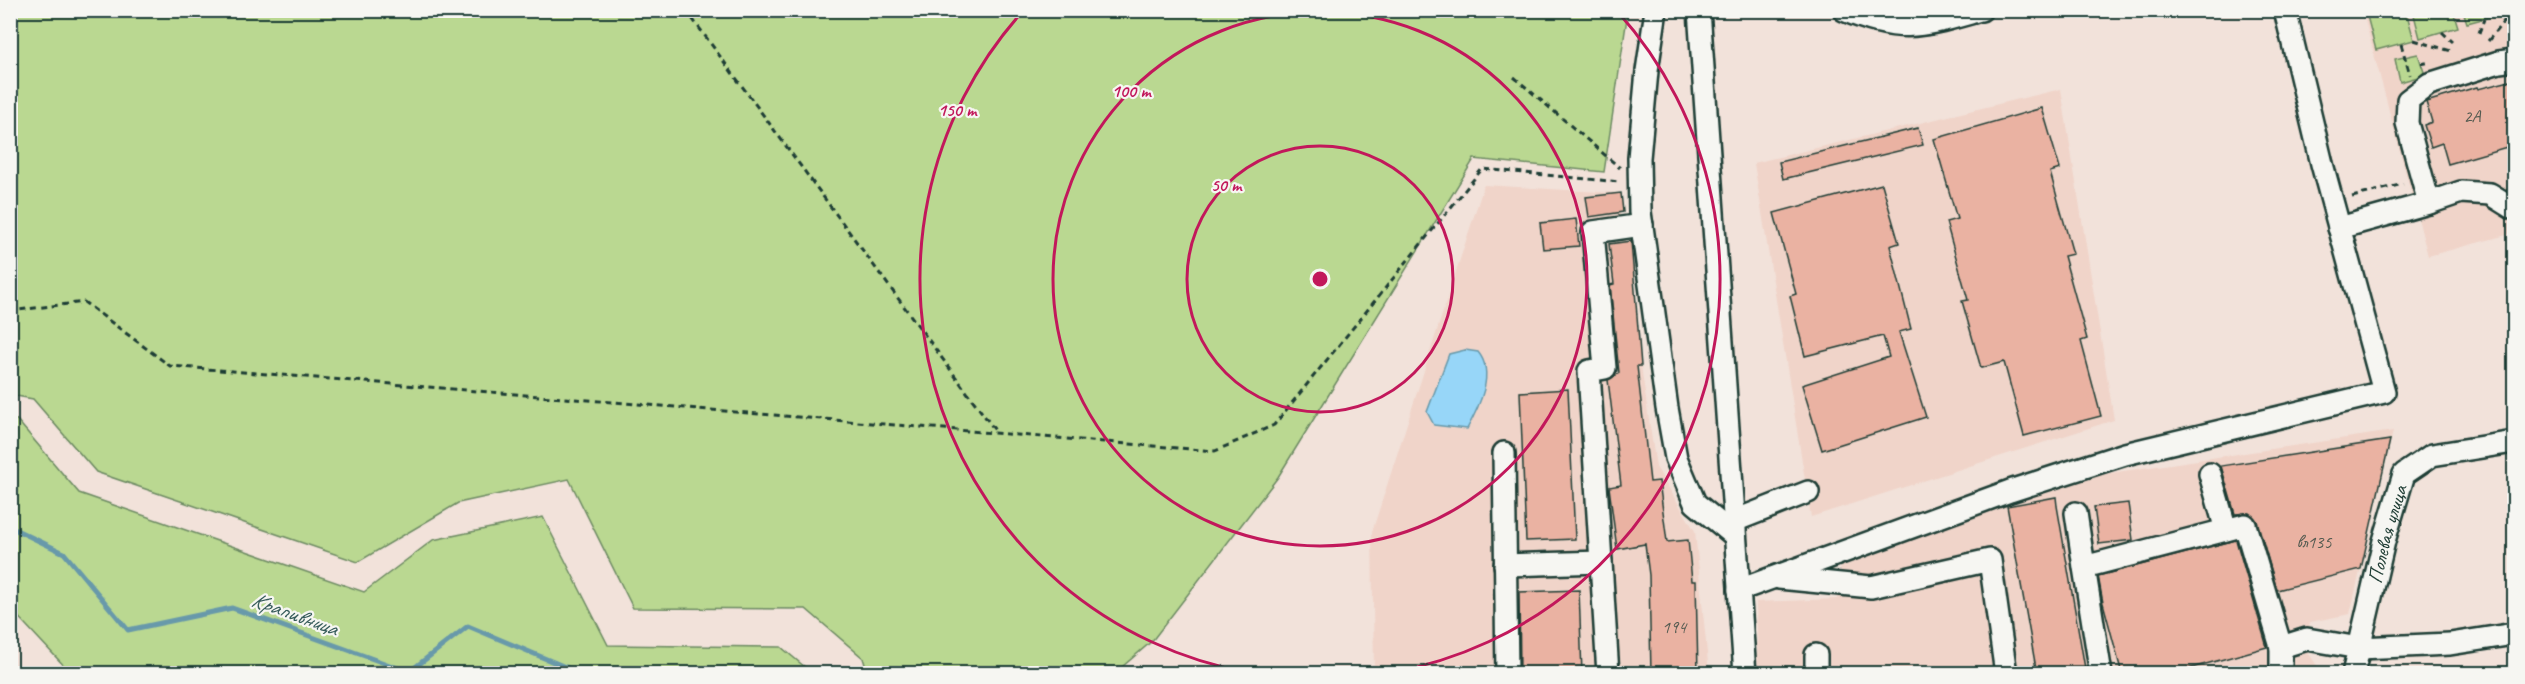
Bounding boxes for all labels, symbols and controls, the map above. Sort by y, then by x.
text: 100 m [1112,80,1152,102]
text: 150 m [938,99,978,121]
house number: 2А [2463,105,2482,127]
text: 50 m [1211,174,1243,196]
centre of rings [1310,269,1330,289]
street label: Полевая улица [2362,480,2413,586]
house number: вл135 [2296,531,2332,553]
water label: Крапивница [248,585,344,643]
house number: 194 [1662,616,1688,638]

